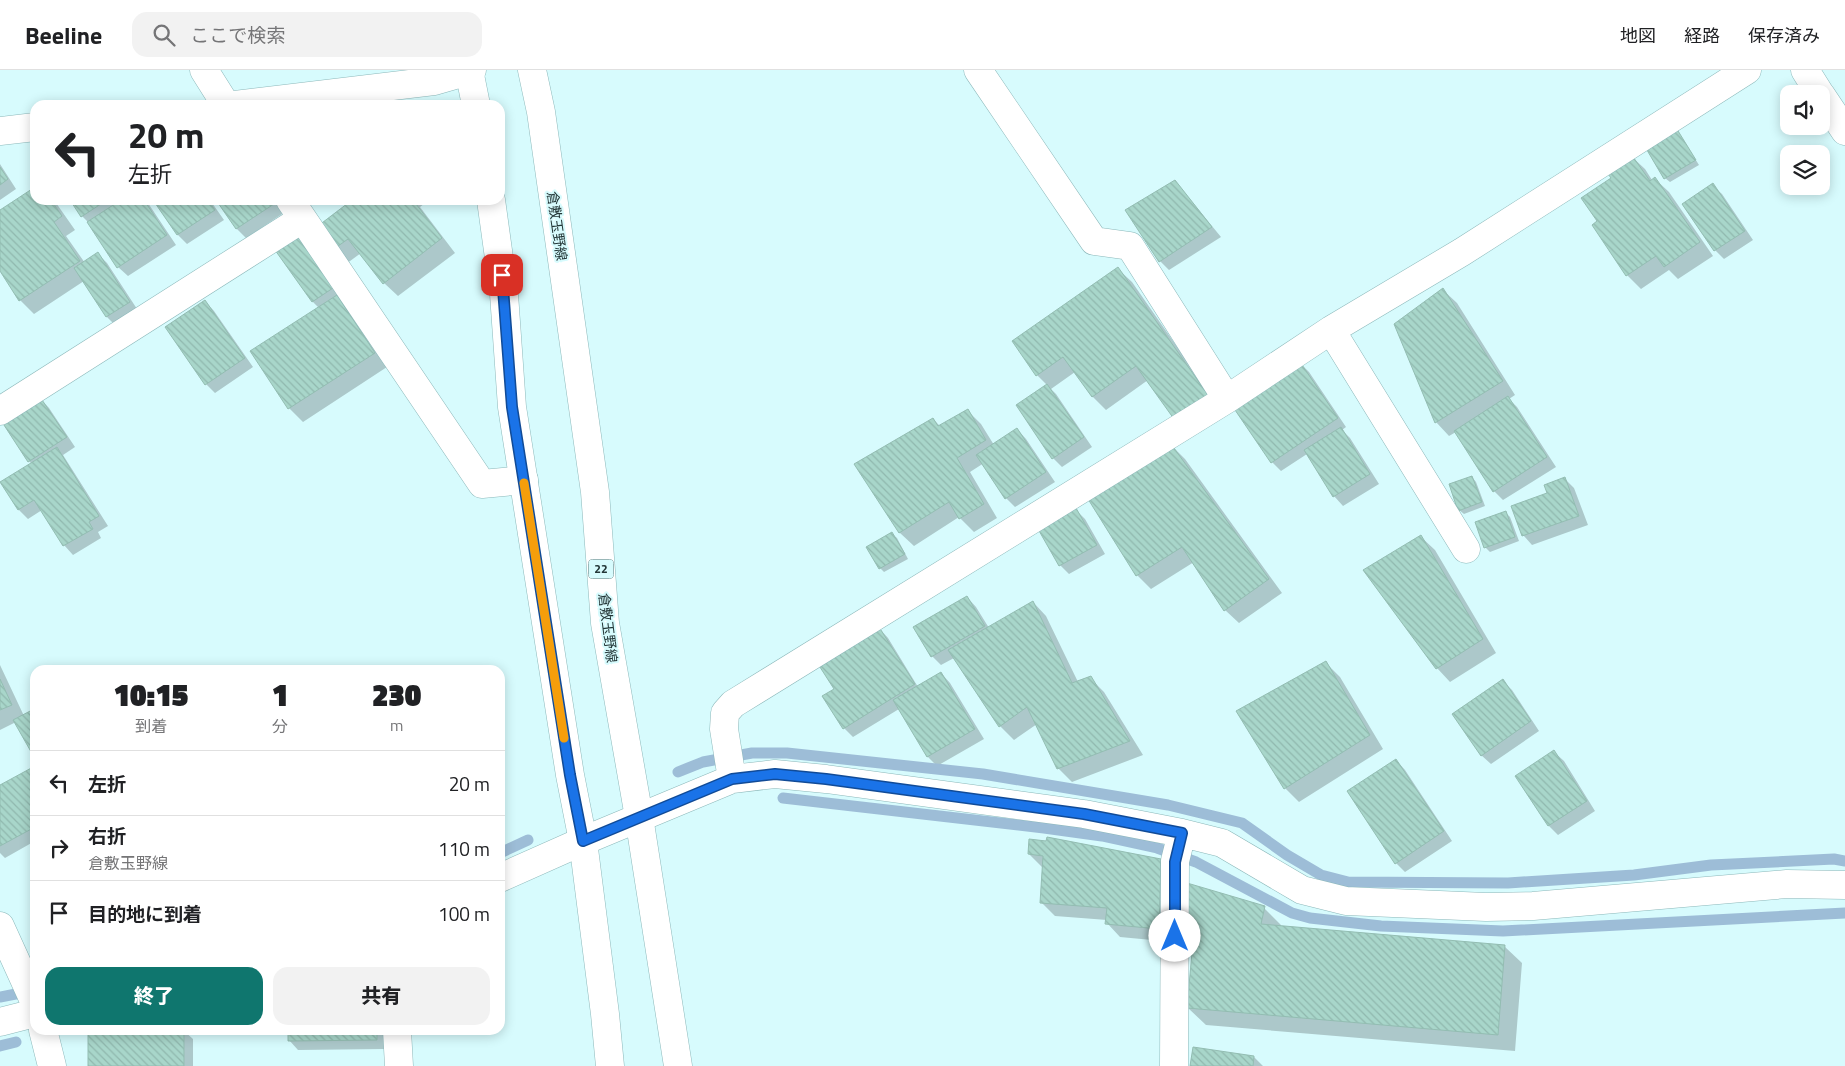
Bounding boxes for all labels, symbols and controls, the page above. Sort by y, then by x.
search box [132,12,482,57]
text: Beeline [25,17,102,53]
text: ここで検索 [190,20,285,49]
icon: search [150,21,178,49]
text: 地図 [1620,22,1656,49]
text: 経路 [1684,22,1720,49]
text: 保存済み [1748,22,1820,49]
map controls [1780,85,1830,195]
button: sound [1780,85,1830,135]
text: 20 m [128,108,204,162]
icon: left [45,120,110,185]
button: layers [1780,145,1830,195]
text: 左折 [128,157,172,191]
street label: 倉敷玉野線 [542,190,573,262]
pin [481,254,523,296]
icon: arrive [488,261,516,289]
road number: 22 [588,559,614,578]
street label: 倉敷玉野線 [594,592,623,664]
text: 10:15 [114,672,188,718]
text: 1 [272,672,288,718]
text: 230 [372,672,421,718]
text: m [390,713,403,737]
text: 到着 [135,714,167,738]
text: 分 [272,714,288,738]
icon: left [45,769,73,797]
text: 左折 [88,769,126,798]
text: 20 m [449,769,490,798]
text: 右折 [88,821,126,850]
icon: right [45,834,73,862]
text: 110 m [438,834,490,863]
text: 倉敷玉野線 [88,851,168,875]
icon: arrive [45,899,73,927]
text: 目的地に到着 [88,899,202,928]
text: 100 m [438,899,490,928]
position arrow [1148,909,1200,961]
button: 終了 [45,967,263,1025]
button: 共有 [273,967,490,1025]

